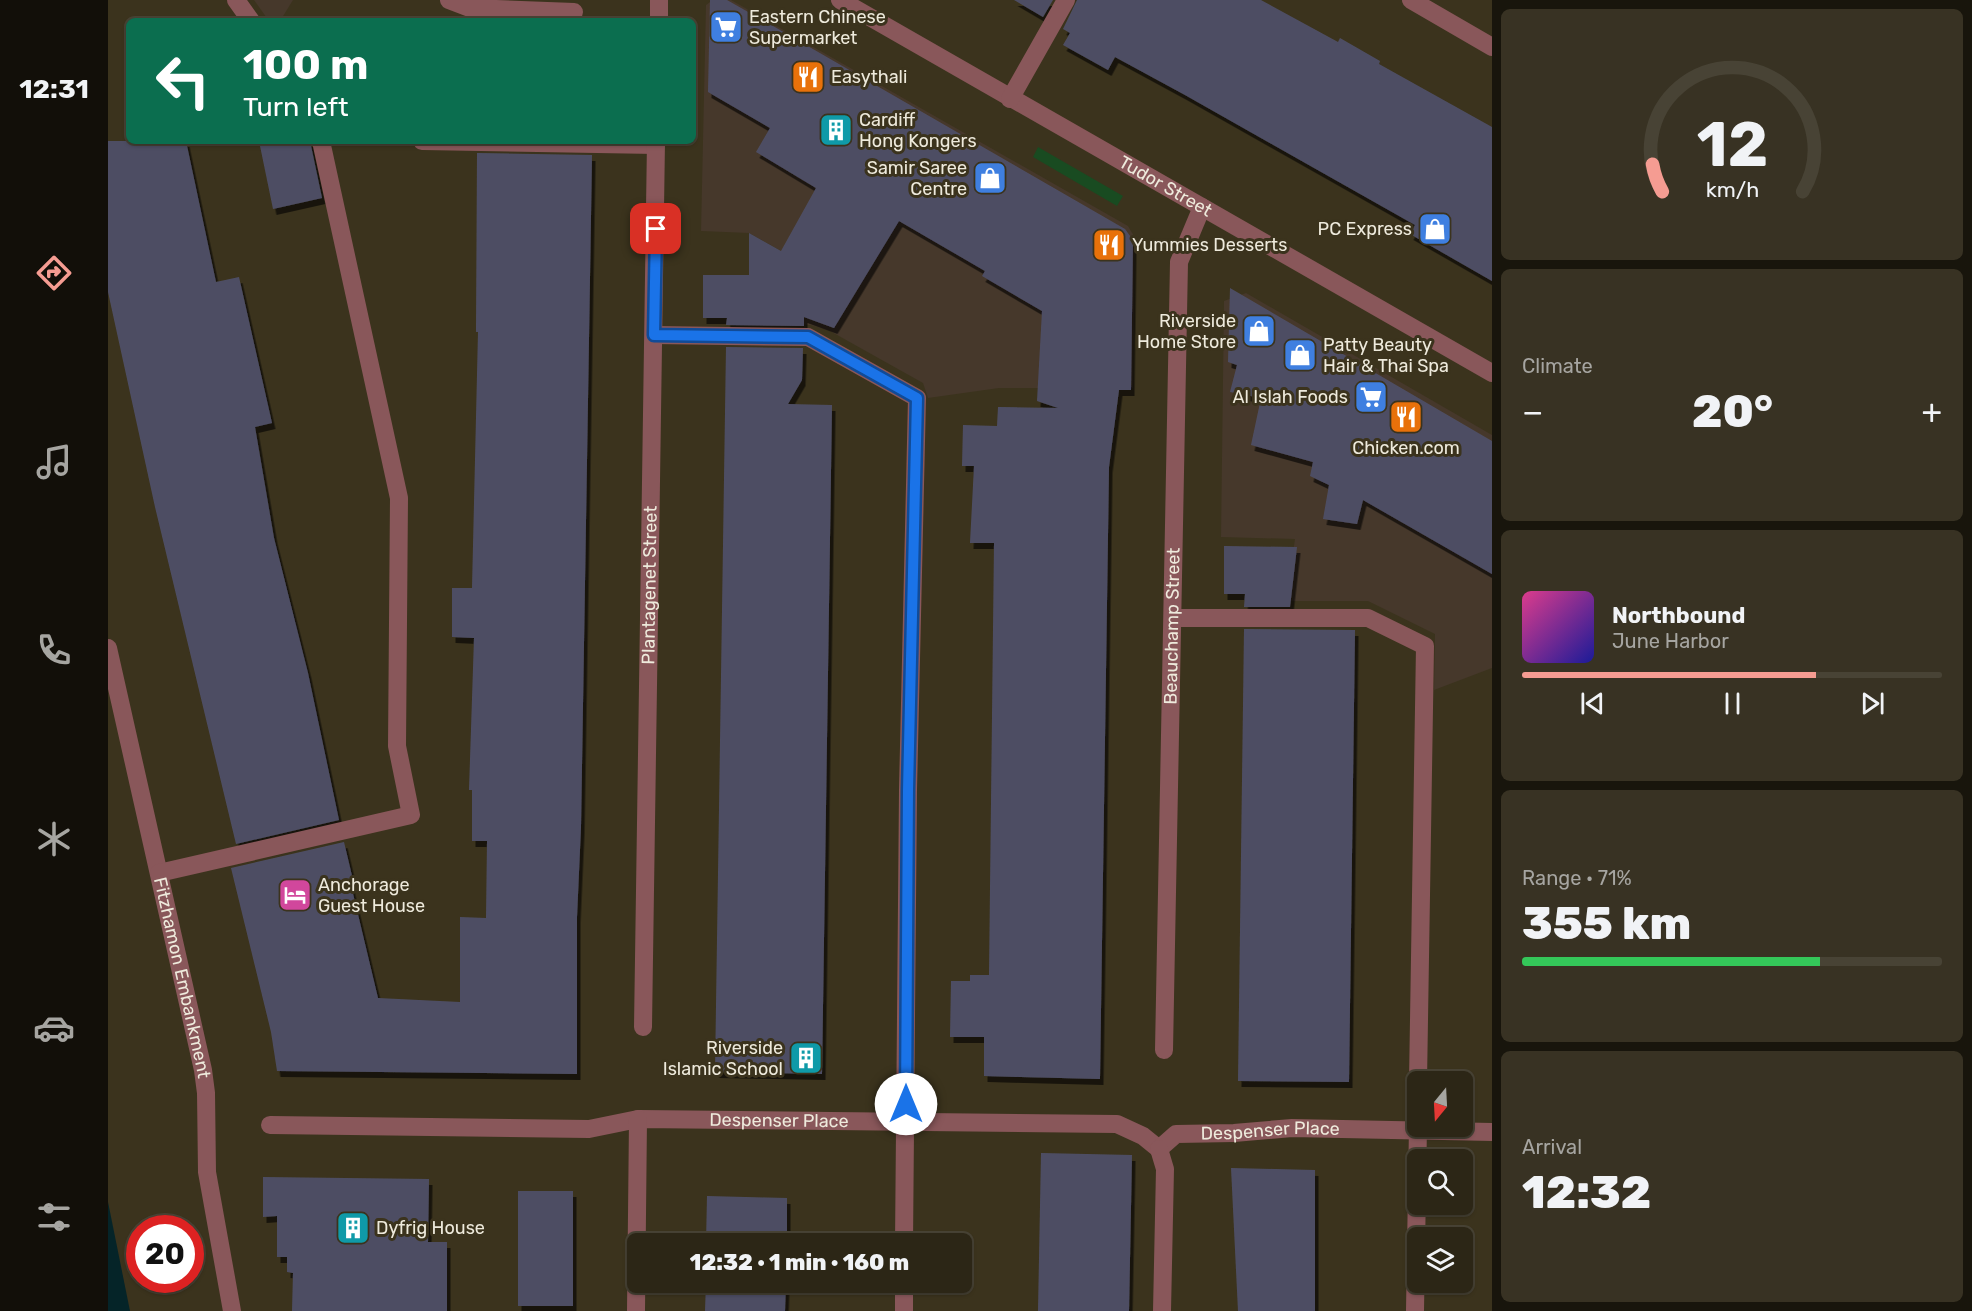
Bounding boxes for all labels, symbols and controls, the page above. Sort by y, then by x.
place label: Eastern Chinese Supermarket [749,6,886,49]
supermarket icon: Eastern Chinese Supermarket [708,9,744,45]
text: 100 m [243,40,368,90]
icon: left [144,42,222,120]
restaurant icon: Easythali [790,59,826,95]
place label: Easythali [831,66,907,88]
text: 12:31 [19,73,89,105]
text: Turn left [243,91,348,123]
text: 12 [1696,108,1768,182]
place label: Cardiff Hong Kongers [859,109,977,152]
building icon: Cardiff Hong Kongers [818,112,854,148]
street label: Tudor Street [1115,151,1216,222]
place label: Samir Saree Centre [867,157,967,200]
shop icon: Samir Saree Centre [972,160,1008,196]
text: km/h [1705,177,1759,202]
pin [630,203,681,254]
shop icon: PC Express [1417,211,1453,247]
icon: arrive [639,212,672,245]
place label: PC Express [1318,218,1412,240]
restaurant icon: Yummies Desserts [1091,227,1127,263]
place label: Yummies Desserts [1132,234,1287,256]
icon: directions [33,252,75,294]
place label: Riverside Home Store [1137,310,1236,353]
shop icon: Riverside Home Store [1241,313,1277,349]
place label: Patty Beauty Hair & Thai Spa [1323,334,1449,377]
shop icon: Patty Beauty Hair & Thai Spa [1282,337,1318,373]
text: Climate [1522,354,1593,378]
supermarket icon: Al Islah Foods [1353,379,1389,415]
text: 20° [1692,385,1773,438]
place label: Al Islah Foods [1233,386,1348,408]
text: − [1522,392,1543,431]
text: + [1921,392,1942,431]
restaurant icon: Chicken.com [1388,399,1424,435]
place label: Chicken.com [1352,437,1460,459]
icon: music [33,441,75,483]
street label: Plantagenet Street [637,505,662,665]
street label: Beauchamp Street [1160,547,1185,705]
text: Northbound [1612,602,1745,629]
icon: phone [33,629,75,671]
text: June Harbor [1612,629,1729,653]
icon: previous [1576,687,1609,720]
icon: pause [1716,687,1749,720]
icon: next [1856,687,1889,720]
icon: climate [33,818,75,860]
text: Range · 71% [1522,866,1632,890]
place label: Anchorage Guest House [318,874,425,917]
street label: Fitzhamon Embankment [149,875,215,1080]
hotel icon: Anchorage Guest House [277,877,313,913]
text: 355 km [1522,897,1691,950]
icon: car [33,1007,75,1049]
place label: Riverside Islamic School [663,1037,783,1080]
building icon: Riverside Islamic School [788,1040,824,1076]
north arrow [1407,1071,1473,1137]
map controls [1407,1071,1473,1293]
position arrow [874,1072,938,1136]
street label: Despenser Place [709,1109,849,1132]
street label: Despenser Place [1200,1117,1340,1145]
text: Arrival [1522,1135,1582,1159]
button: search [1407,1149,1473,1215]
text: 12:32 [1522,1166,1651,1219]
icon: filters [33,1196,75,1238]
building icon: Dyfrig House [335,1210,371,1246]
speed limit sign: 20 [126,1215,204,1293]
place label: Dyfrig House [376,1217,485,1239]
button: layers [1407,1227,1473,1293]
text: 12:32 · 1 min · 160 m [690,1249,909,1276]

